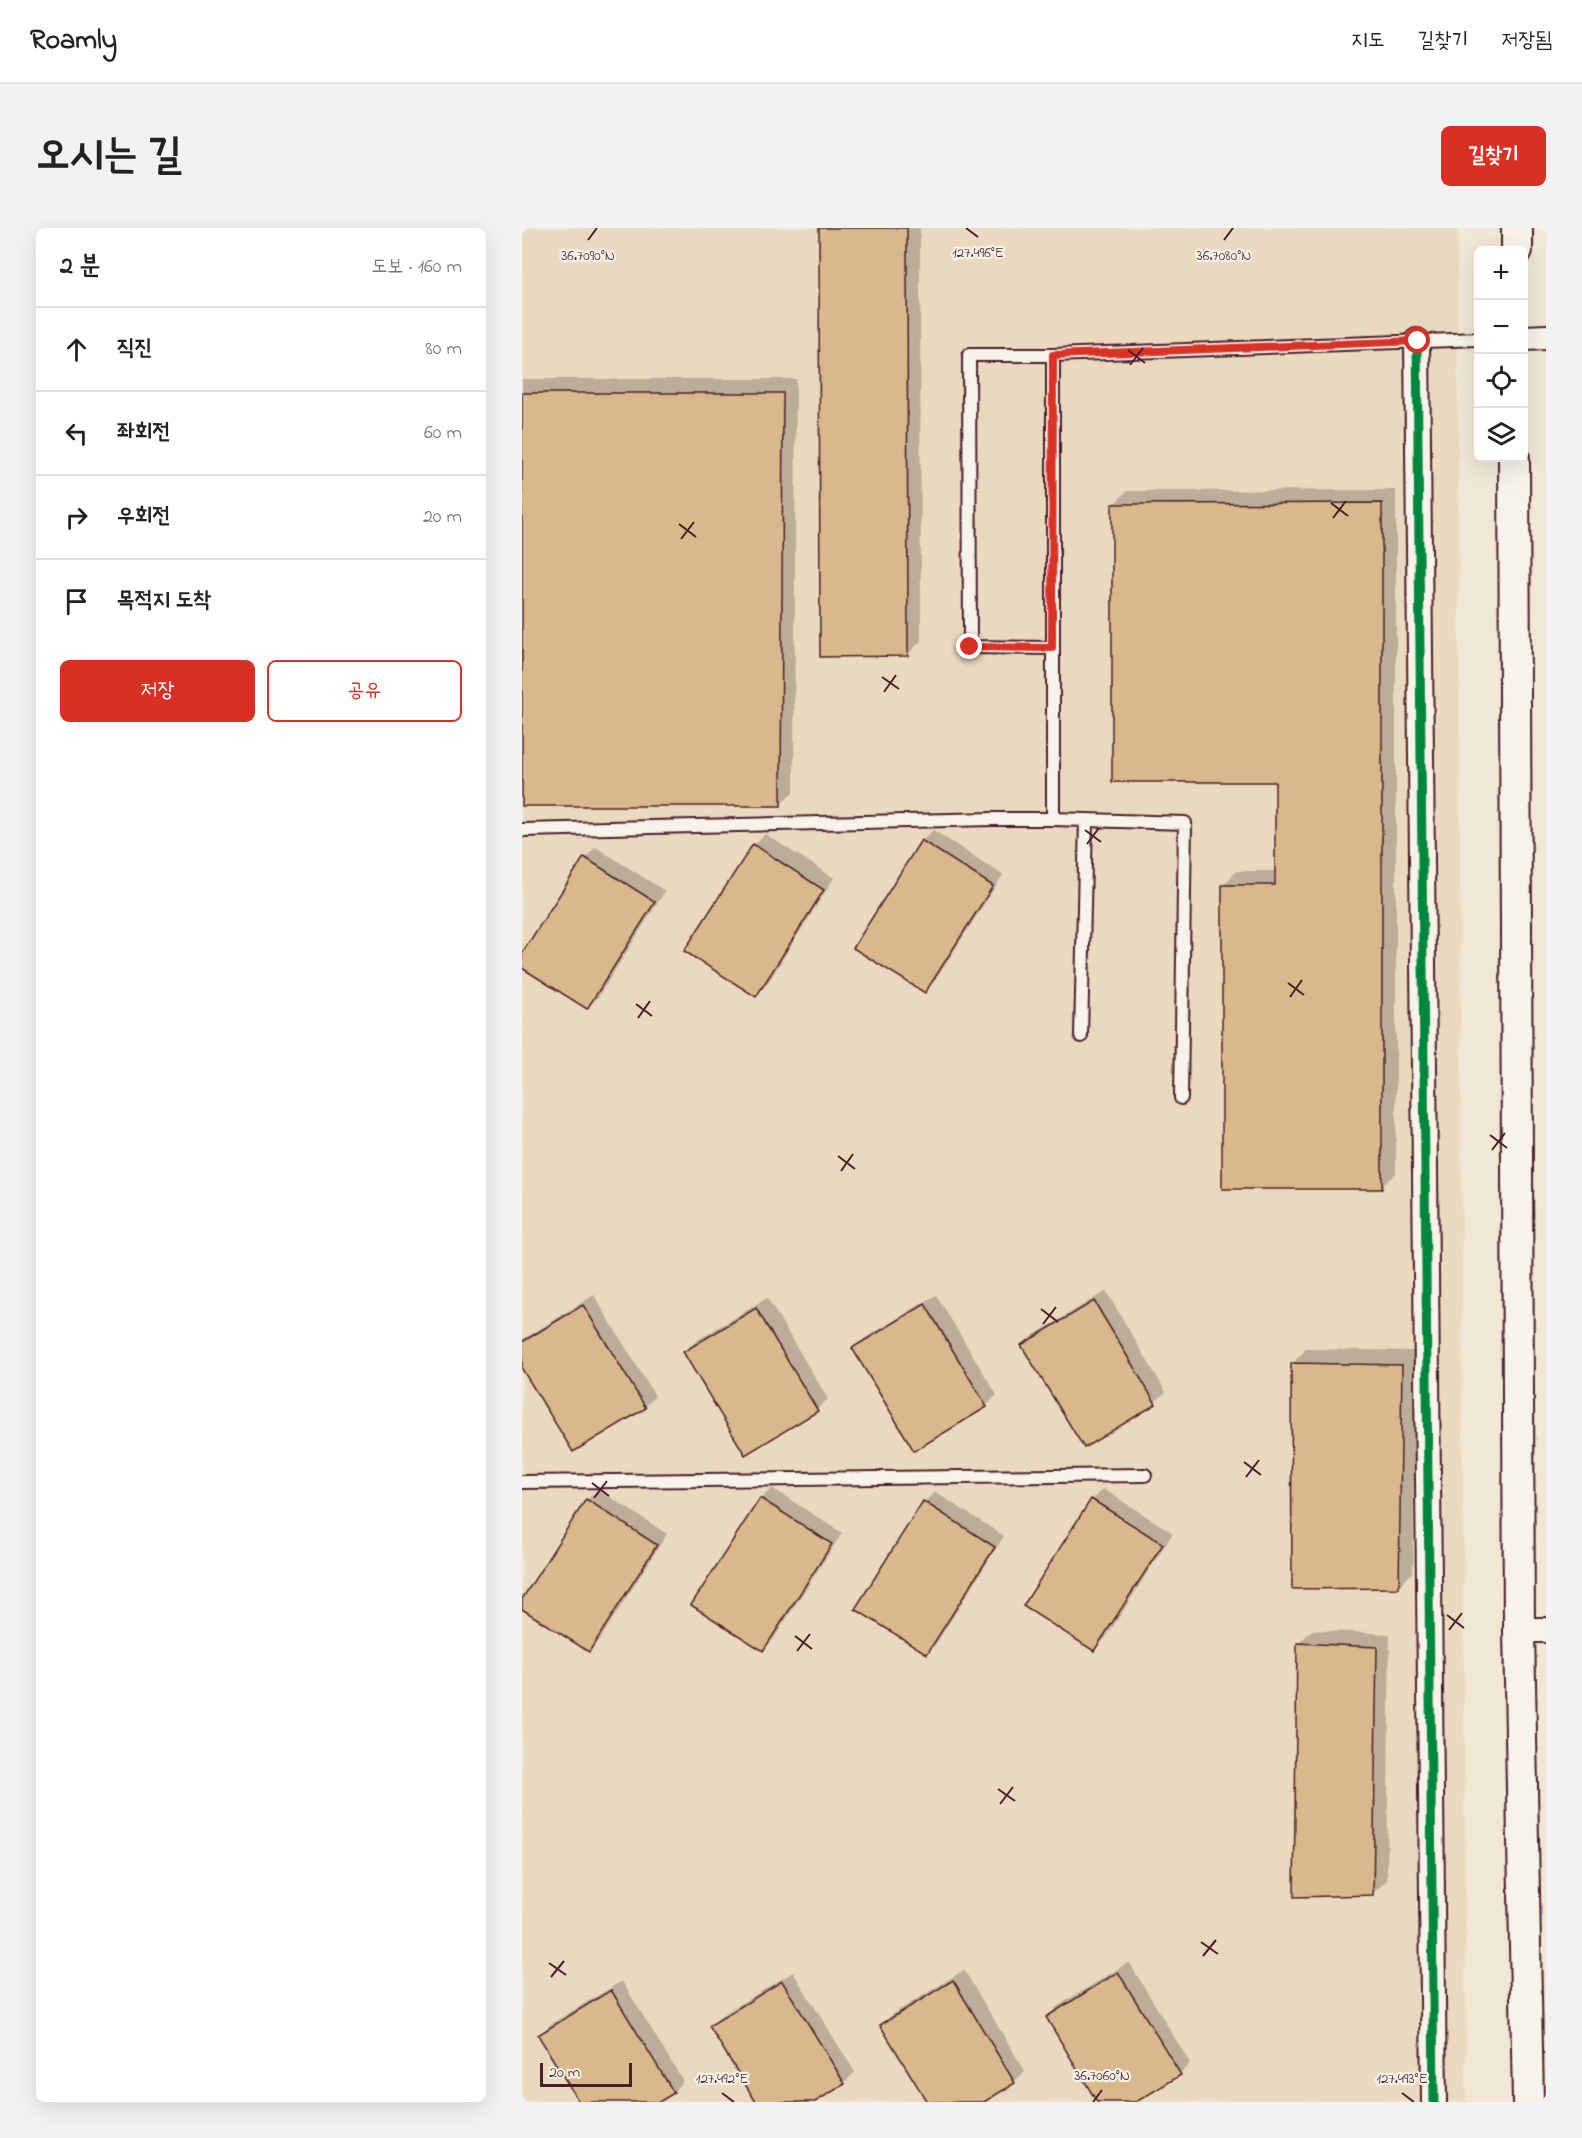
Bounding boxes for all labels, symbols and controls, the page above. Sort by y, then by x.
text: Roamly [30,21,117,62]
text: 지도 [1351,26,1385,56]
text: 길찾기 [1418,26,1468,56]
text: 저장됨 [1501,26,1552,56]
text: 오시는 길 [36,126,182,187]
button: 길찾기 [1441,126,1546,186]
text: 127.496°E [952,242,1004,264]
text: 36.7090°N [561,245,615,267]
text: 36.7080°N [1197,245,1251,267]
map controls [1474,246,1528,462]
button: + [1474,246,1528,300]
text: 2 분 [60,248,100,286]
text: 도보 · 160 m [371,253,462,282]
button: − [1474,300,1528,354]
route start [1404,327,1430,353]
icon: ahead [60,333,93,366]
text: 직진 [117,333,152,365]
text: 80 m [425,335,462,364]
button: locate [1474,354,1528,408]
button: layers [1474,408,1528,462]
icon: left [60,417,93,450]
text: 좌회전 [117,417,170,449]
text: 60 m [424,419,462,448]
icon: right [60,501,93,534]
text: 우회전 [117,501,170,533]
text: 20 m [423,503,462,532]
icon: arrive [60,585,93,618]
text: 목적지 도착 [117,585,211,617]
route end [956,633,982,659]
button: 저장 [60,660,255,722]
button: 공유 [267,660,462,722]
scale bar [540,2060,632,2088]
text: 20 m [549,2061,580,2085]
text: 36.7060°N [1074,2065,1130,2087]
text: 127.492°E [696,2068,748,2090]
text: 127.493°E [1376,2068,1428,2090]

